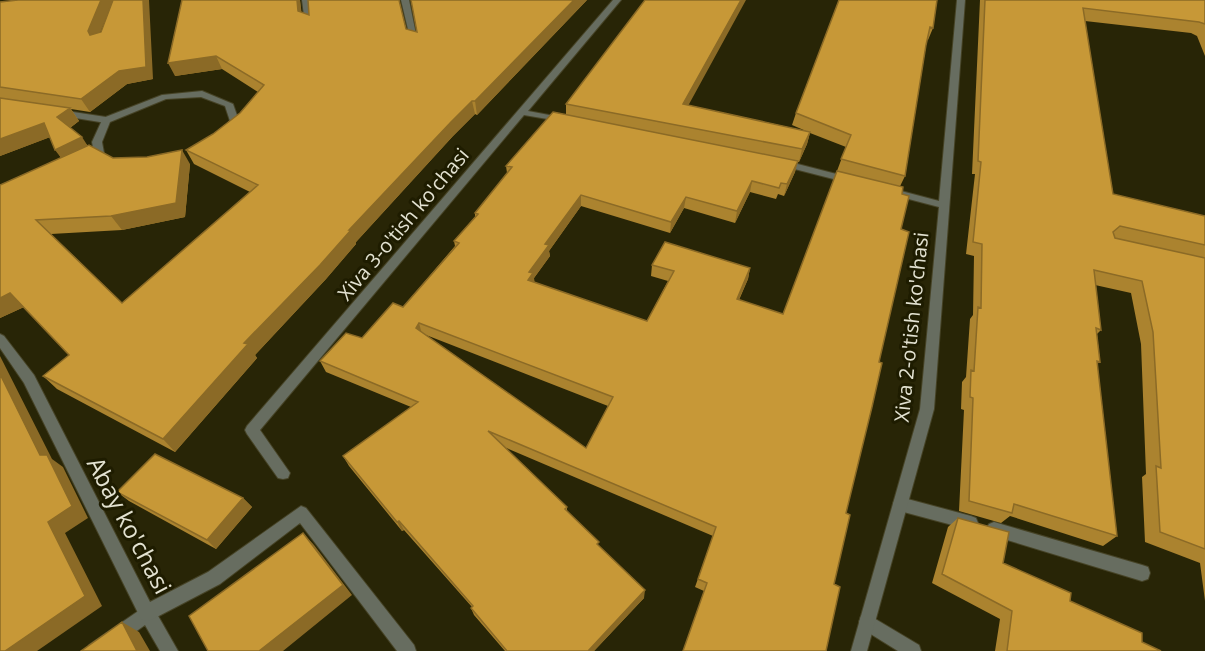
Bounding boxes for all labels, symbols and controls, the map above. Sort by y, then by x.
street label: Xiva 3-o'tish ko'chasi [331,142,475,306]
street label: Xiva 2-o'tish ko'chasi [888,231,934,423]
street label: Abay ko'chasi [80,451,180,599]

